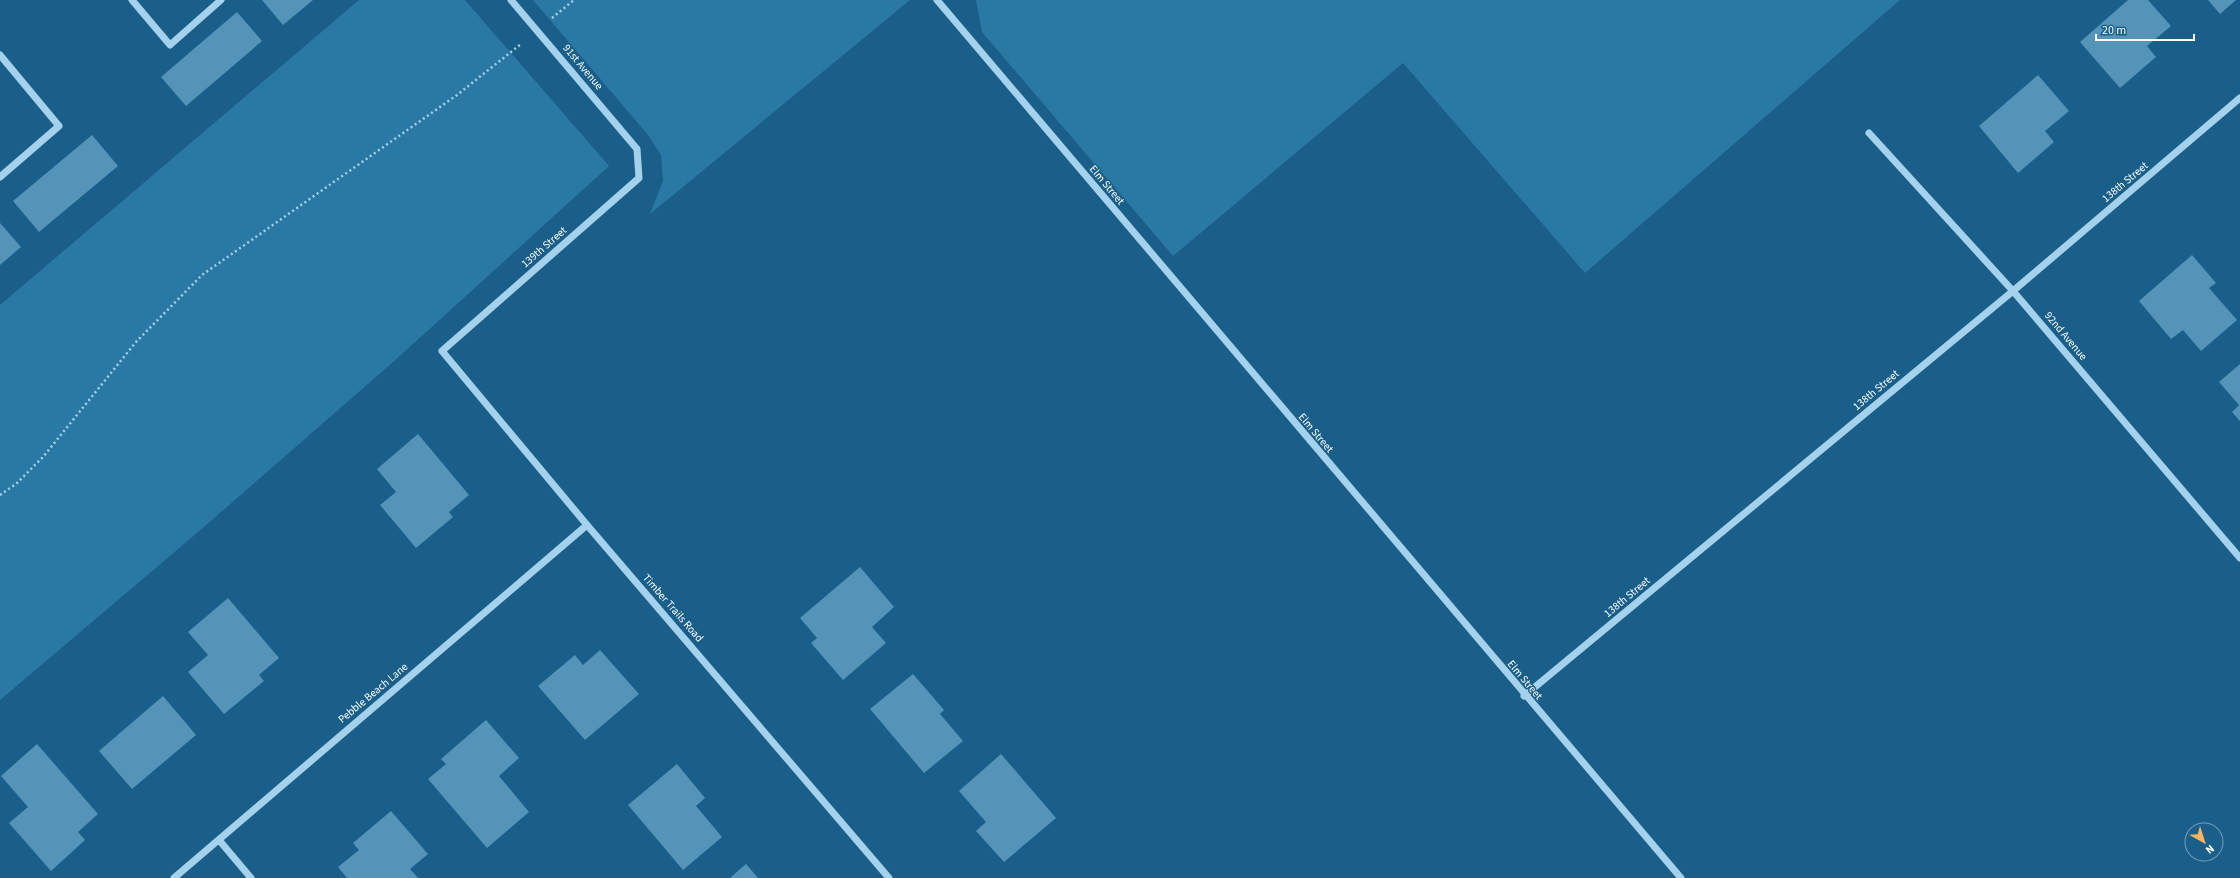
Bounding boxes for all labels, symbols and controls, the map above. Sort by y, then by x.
scale bar [2096,16,2194,42]
text: 20 m [2102,22,2126,39]
street label: 91st Avenue [560,41,607,93]
street label: 138th Street [2099,158,2151,206]
street label: Elm Street [1086,162,1128,208]
street label: 139th Street [518,223,570,271]
street label: 92nd Avenue [2041,309,2091,364]
street label: 138th Street [1850,366,1902,414]
street label: Elm Street [1295,410,1337,456]
street label: Timber Trails Road [639,571,707,645]
street label: 138th Street [1601,573,1653,621]
street label: Elm Street [1504,657,1546,703]
street label: Pebble Beach Lane [335,659,412,727]
north arrow [2184,822,2224,862]
text: N [2202,841,2218,858]

